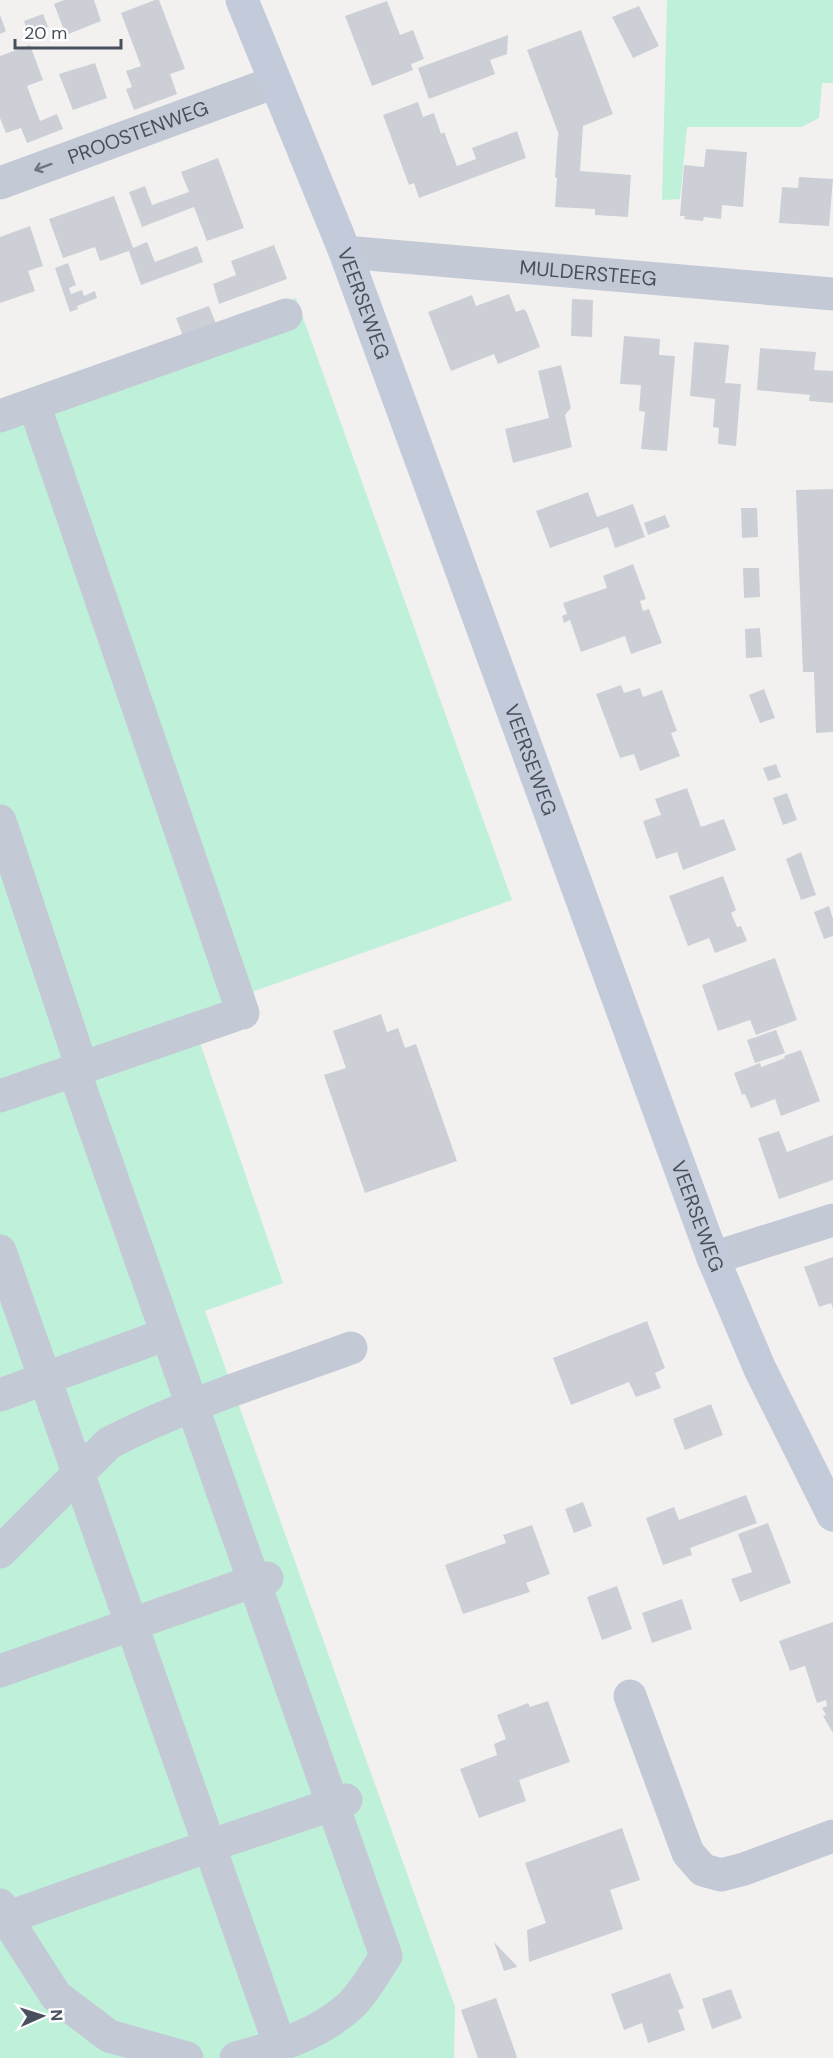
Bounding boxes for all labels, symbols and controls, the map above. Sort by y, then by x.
scale bar [15,12,122,50]
text: 20 m [24,21,67,45]
street label: PROOSTENWEG [64,95,212,170]
one-way arrow [34,162,53,173]
street label: VEERSEWEG [332,244,396,363]
street label: MULDERSTEEG [518,254,658,292]
street label: VEERSEWEG [499,701,563,819]
street label: VEERSEWEG [665,1157,730,1276]
north arrow [12,1986,72,2046]
text: N [46,2009,67,2022]

